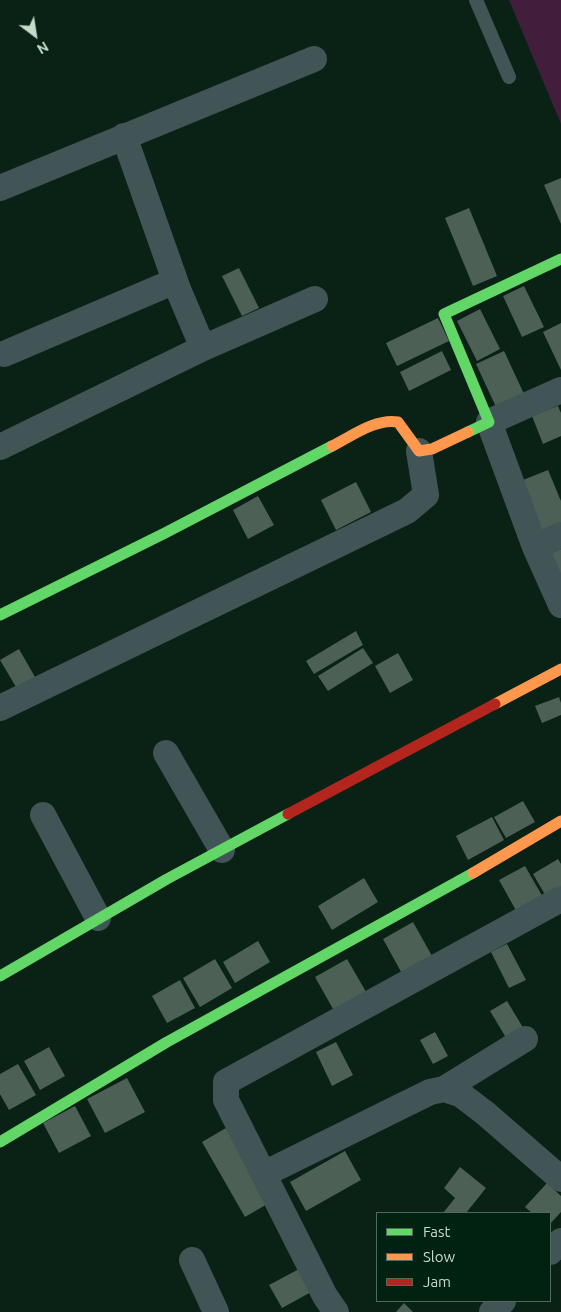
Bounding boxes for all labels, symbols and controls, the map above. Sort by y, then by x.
north arrow [10,10,60,60]
text: N [34,38,51,57]
legend [376,1212,551,1302]
text: Fast [423,1223,450,1240]
text: Slow [423,1248,455,1265]
text: Jam [423,1273,451,1290]

